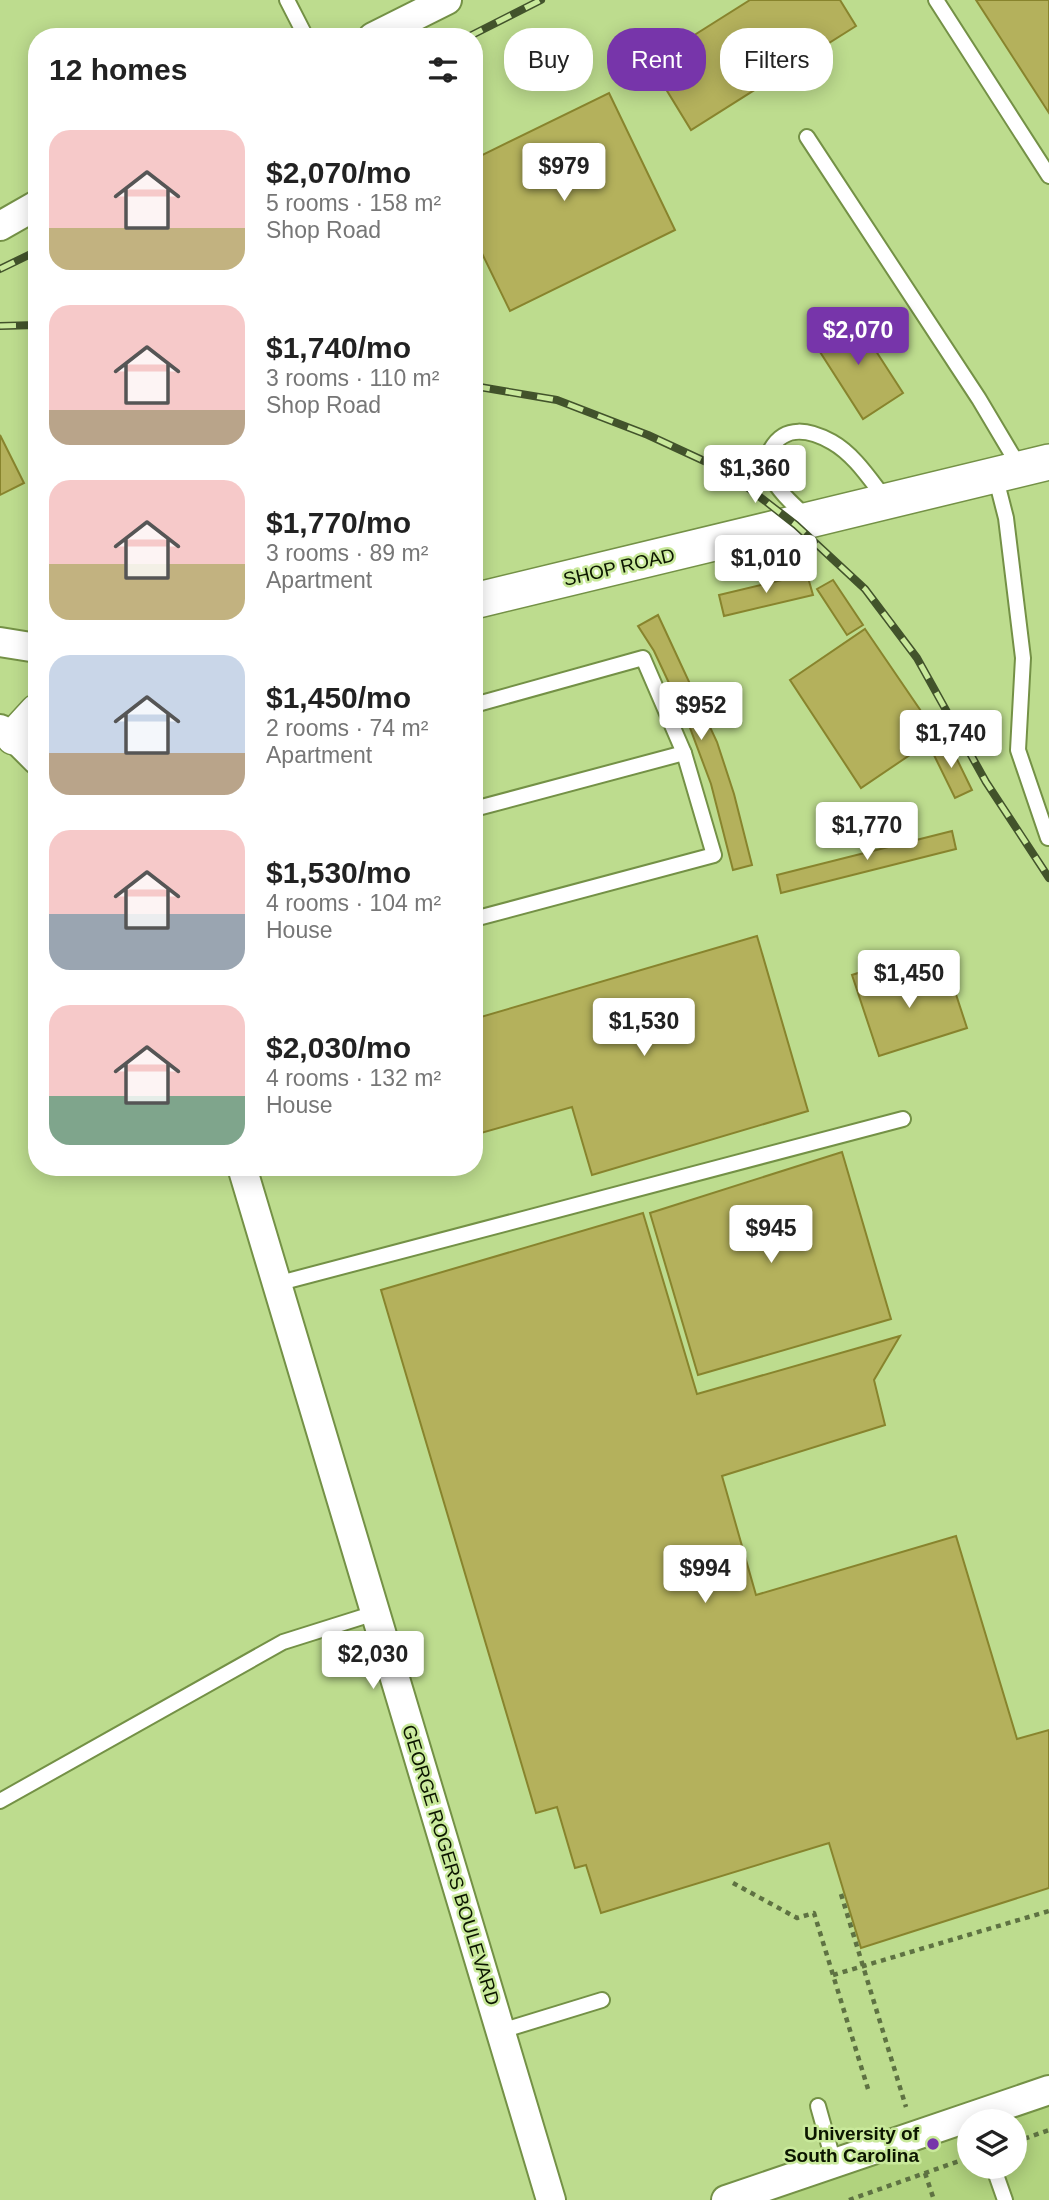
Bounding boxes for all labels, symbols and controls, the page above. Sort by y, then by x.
chip: Buy [504,28,593,91]
chip: Rent [607,28,706,91]
chip: Filters [720,28,833,91]
icon: filters [424,51,462,89]
text: 12 homes [49,53,187,86]
pin: $979 [523,144,605,203]
text: $979 [538,153,590,179]
text: $2,070/mo [266,156,411,189]
icon: home [105,158,189,242]
text: 5 rooms · 158 m² [266,190,441,216]
text: Shop Road [266,217,381,243]
pin: $2,070 [801,308,915,367]
text: $2,070 [823,317,893,343]
text: $1,740/mo [266,331,411,364]
icon: home [105,333,189,417]
text: 3 rooms · 110 m² [266,365,439,391]
text: Shop Road [266,392,381,418]
pin: $1,360 [698,446,812,505]
text: $1,360 [720,455,790,481]
text: $1,770/mo [266,506,411,539]
icon: home [105,508,189,592]
pin: $1,010 [709,536,823,595]
text: 3 rooms · 89 m² [266,540,428,566]
street label: SHOP ROAD [561,544,677,590]
text: $1,010 [731,545,801,571]
text: Apartment [266,567,372,593]
text: $1,450/mo [266,681,411,714]
pin: $952 [660,682,742,742]
icon: home [105,683,189,767]
text: $952 [675,692,727,718]
pin: $1,740 [894,710,1008,770]
text: 2 rooms · 74 m² [266,715,428,741]
text: $1,740 [916,720,986,746]
text: Apartment [266,742,372,768]
pin: $1,770 [810,802,924,862]
text: $1,770 [832,812,902,838]
text: $1,530/mo [266,856,411,889]
icon: home [105,858,189,942]
text: 4 rooms · 104 m² [266,890,441,916]
text: House [266,917,332,943]
pin: $1,450 [852,950,966,1010]
text: $1,450 [874,960,944,986]
pin: $1,530 [587,998,701,1058]
text: $1,530 [609,1008,679,1034]
text: $2,030/mo [266,1031,411,1064]
icon: home [105,1033,189,1117]
text: 4 rooms · 132 m² [266,1065,441,1091]
text: House [266,1092,332,1118]
pin: $945 [730,1206,812,1265]
text: $945 [745,1215,797,1241]
pin: $994 [664,1546,746,1605]
text: $994 [679,1555,731,1581]
pin: $2,030 [316,1632,430,1691]
text: $2,030 [338,1641,408,1667]
street label: GEORGE ROGERS BOULEVARD [398,1722,504,2008]
map controls [957,2109,1027,2179]
button: layers [957,2109,1027,2179]
place label: University of South Carolina [784,2123,920,2166]
marker: University of South Carolina [925,2136,941,2152]

